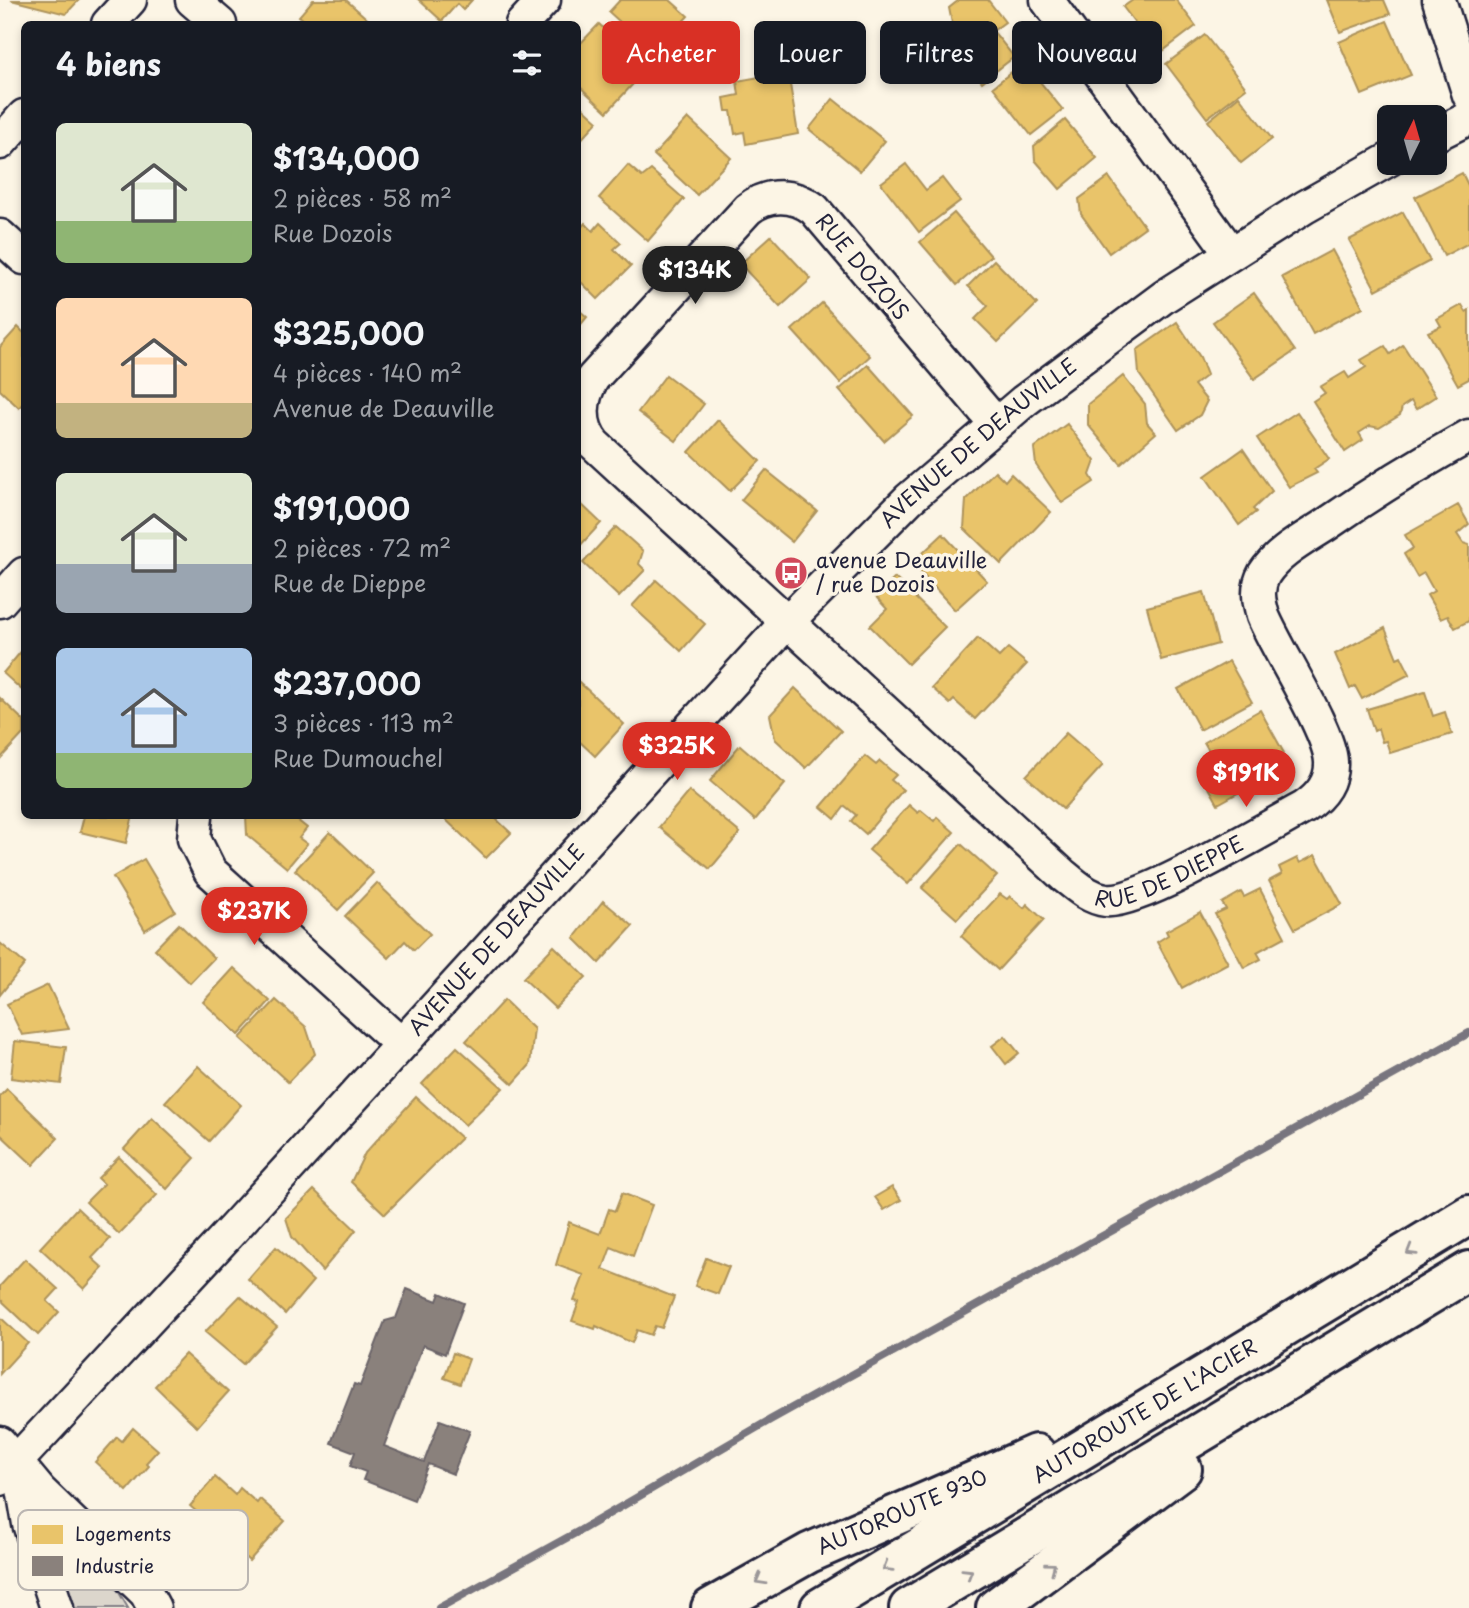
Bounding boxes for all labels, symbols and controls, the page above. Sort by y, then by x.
chip: Acheter [602,21,740,84]
chip: Louer [754,21,866,84]
chip: Filtres [880,21,998,84]
chip: Nouveau [1012,21,1162,84]
text: 4 biens [56,41,161,86]
icon: filters [508,44,546,82]
north arrow [1377,105,1447,175]
map controls [1377,105,1447,175]
text: $134,000 [273,135,420,180]
icon: home [112,151,196,235]
text: 2 pièces · 58 m² [273,180,452,215]
street label: RUE DOZOIS [809,205,918,326]
text: Rue Dozois [273,215,392,250]
pin: $134K [646,246,744,306]
text: $134K [658,251,732,286]
text: $325,000 [273,310,424,355]
icon: home [112,326,196,410]
street label: AVENUE DE DEAUVILLE [871,349,1083,534]
text: 4 pièces · 140 m² [273,355,462,390]
text: Avenue de Deauville [273,390,495,425]
text: $191,000 [273,485,410,530]
icon: home [112,501,196,585]
text: 2 pièces · 72 m² [273,530,451,565]
place label: avenue Deauville / rue Dozois [816,543,987,599]
bus stop icon: avenue Deauville / rue Dozois [772,554,810,592]
text: Rue de Dieppe [273,565,426,600]
text: $237,000 [273,660,421,705]
icon: home [112,676,196,760]
text: 3 pièces · 113 m² [273,705,454,740]
pin: $325K [628,722,726,782]
text: $325K [639,727,715,762]
text: Rue Dumouchel [273,740,443,775]
pin: $191K [1197,750,1295,809]
text: $191K [1212,754,1280,789]
street label: RUE DE DIEPPE [1092,826,1249,915]
street label: AVENUE DE DEAUVILLE [400,836,591,1041]
pin: $237K [205,888,303,947]
text: $237K [217,892,291,927]
one-way arrow [1405,1242,1418,1255]
street label: AUTOROUTE DE L'ACIER [1025,1329,1263,1490]
street label: AUTOROUTE 930 [811,1459,992,1562]
legend [18,1510,248,1590]
text: Logements [75,1519,171,1547]
text: Industrie [75,1551,154,1579]
one-way arrow [882,1559,895,1572]
one-way arrow [1043,1563,1056,1576]
one-way arrow [960,1568,973,1581]
one-way arrow [755,1572,767,1585]

